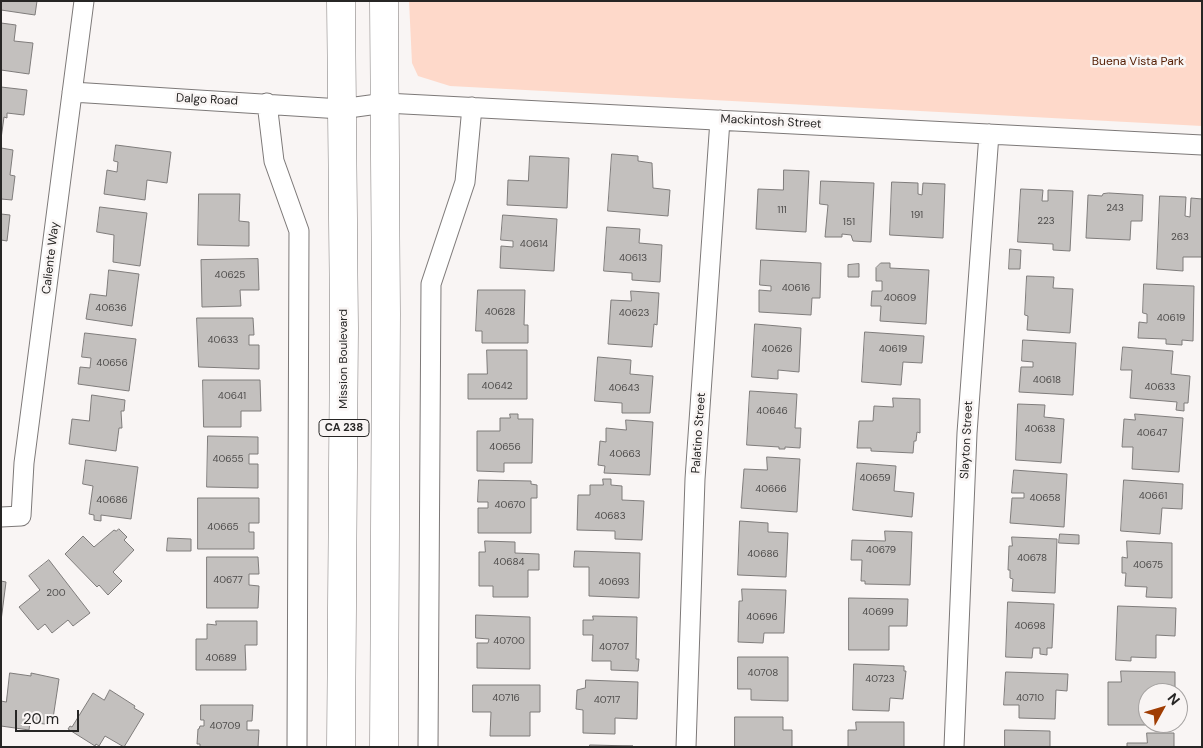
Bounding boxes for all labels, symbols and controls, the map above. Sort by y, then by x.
park label: Buena Vista Park [1092,55,1184,69]
street label: Dalgo Road [176,91,238,109]
street label: Mackintosh Street [720,112,822,132]
house number: 243 [1106,202,1124,214]
house number: 111 [777,204,787,216]
house number: 191 [911,209,923,221]
house number: 223 [1037,215,1055,227]
house number: 151 [843,216,855,228]
street label: Caliente Way [39,221,63,295]
house number: 263 [1171,231,1189,243]
house number: 40614 [520,238,548,250]
house number: 40613 [619,252,647,264]
house number: 40625 [215,269,245,281]
house number: 40616 [782,282,810,294]
house number: 40609 [884,292,916,304]
house number: 40636 [95,302,127,314]
house number: 40628 [485,306,515,318]
house number: 40623 [619,307,649,319]
street label: Mission Boulevard [337,309,351,409]
house number: 40619 [1157,312,1185,324]
house number: 40633 [207,334,239,346]
house number: 40626 [762,343,792,355]
house number: 40619 [879,343,907,355]
house number: 40656 [96,357,128,369]
house number: 40618 [1033,374,1061,386]
house number: 40642 [481,380,513,392]
house number: 40633 [1144,381,1176,393]
house number: 40643 [608,382,640,394]
house number: 40641 [218,390,246,402]
street label: Palatino Street [689,392,709,474]
street label: Slayton Street [958,400,976,480]
house number: 40646 [756,405,788,417]
road number: CA 238 [319,419,369,436]
house number: 40638 [1024,423,1056,435]
house number: 40647 [1137,427,1167,439]
house number: 40656 [489,441,521,453]
house number: 40663 [609,448,641,460]
house number: 40655 [212,453,244,465]
house number: 40659 [859,472,891,484]
house number: 40666 [755,483,787,495]
house number: 40661 [1139,490,1167,502]
house number: 40658 [1029,492,1061,504]
house number: 40686 [96,494,128,506]
house number: 40670 [495,499,525,511]
house number: 40683 [594,510,626,522]
house number: 40665 [207,521,239,533]
house number: 40679 [866,544,896,556]
house number: 40686 [747,548,779,560]
house number: 40678 [1017,552,1047,564]
house number: 40684 [493,556,525,568]
house number: 40675 [1133,559,1163,571]
house number: 40677 [213,574,243,586]
house number: 40693 [598,576,630,588]
house number: 200 [46,587,66,599]
house number: 40699 [862,606,894,618]
house number: 40696 [746,611,778,623]
house number: 40698 [1014,620,1046,632]
house number: 40700 [493,635,525,647]
house number: 40707 [599,641,629,653]
house number: 40689 [205,652,237,664]
house number: 40708 [748,667,778,679]
house number: 40723 [865,673,895,685]
north arrow [1138,683,1188,733]
text: N [1164,690,1184,709]
house number: 40716 [492,692,520,704]
house number: 40710 [1016,692,1044,704]
house number: 40717 [594,694,620,706]
scale bar [18,700,81,732]
text: 20 m [23,709,59,729]
house number: 40709 [209,720,241,732]

